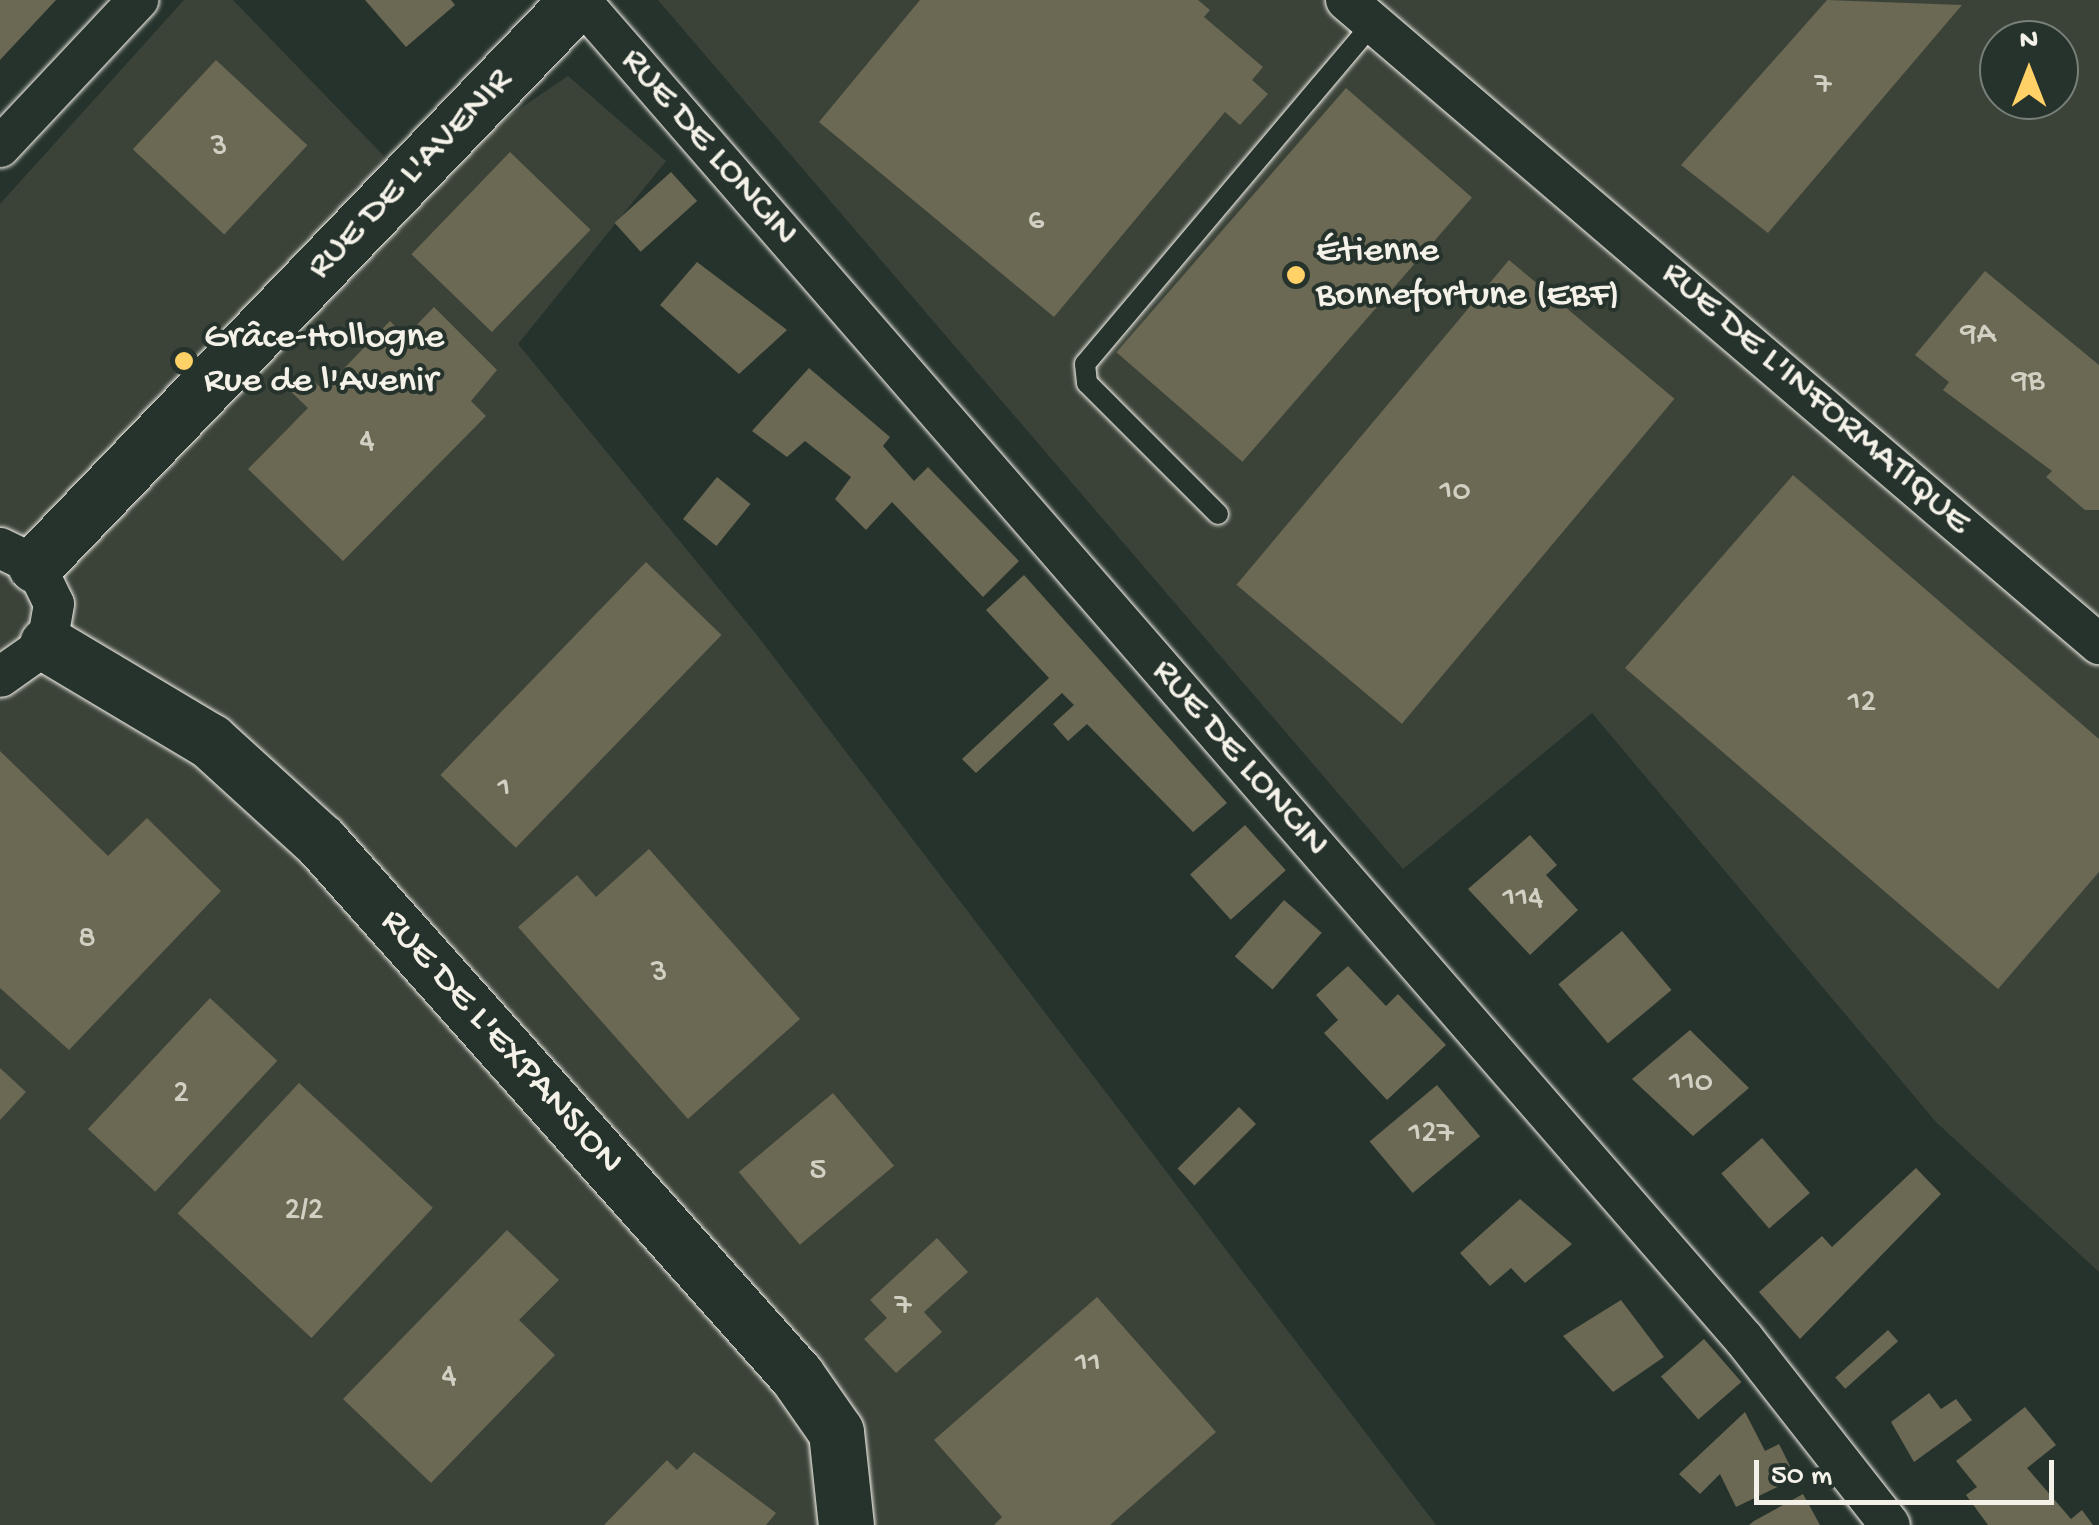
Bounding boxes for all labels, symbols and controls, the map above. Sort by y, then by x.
north arrow [1979,20,2079,120]
text: N [2020,25,2038,58]
street label: RUE DE LONCIN [609,39,807,257]
street label: RUE DE L'AVENIR [299,60,523,290]
house number: 7 [1815,66,1831,104]
house number: 3 [211,128,227,166]
house number: 6 [1028,202,1044,240]
place label: Étienne Bonnefortune (EBF) [1316,230,1620,320]
street label: RUE DE L'INFORMATIQUE [1651,252,1979,546]
marker: Étienne Bonnefortune (EBF) [1285,264,1307,286]
place label: Grâce-Hollogne Rue de l'Avenir [204,316,444,406]
house number: 9A [1961,316,1995,354]
marker: Grâce-Hollogne Rue de l'Avenir [173,350,195,372]
house number: 9B [2012,363,2044,401]
house number: 4 [359,423,375,461]
house number: 10 [1439,473,1471,511]
street label: RUE DE LONCIN [1140,650,1338,868]
house number: 12 [1848,684,1876,722]
house number: 1 [498,770,510,808]
house number: 114 [1503,880,1543,918]
street label: RUE DE L'EXPANSION [369,901,631,1185]
house number: 8 [78,920,96,958]
house number: 3 [651,954,667,992]
house number: 110 [1669,1064,1713,1102]
house number: 2 [173,1075,189,1113]
house number: 127 [1408,1115,1454,1153]
house number: 5 [810,1152,826,1190]
house number: 2/2 [284,1192,324,1230]
house number: 7 [895,1287,911,1325]
house number: 11 [1075,1345,1101,1383]
house number: 4 [441,1358,457,1396]
scale bar [1759,1440,2059,1502]
text: 50 m [1771,1460,1832,1495]

